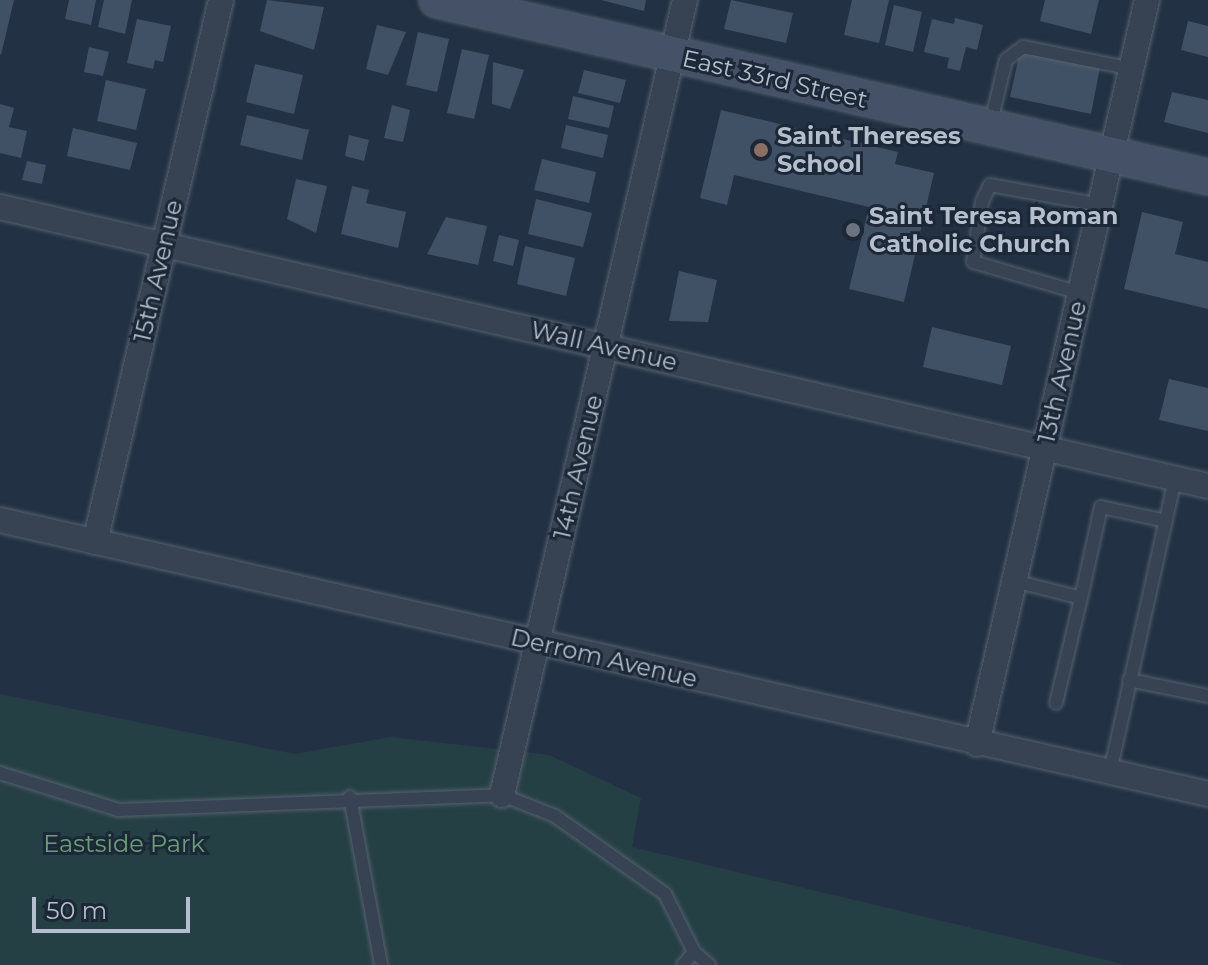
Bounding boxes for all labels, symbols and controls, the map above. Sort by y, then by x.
street label: East 33rd Street [680,44,870,114]
place label: Saint Thereses School [777,122,961,178]
marker: Saint Thereses School [752,141,770,159]
street label: 15th Avenue [128,197,188,345]
place label: Saint Teresa Roman Catholic Church [869,202,1118,258]
marker: Saint Teresa Roman Catholic Church [844,221,862,239]
street label: 13th Avenue [1032,298,1092,446]
street label: Wall Avenue [528,315,680,377]
street label: 14th Avenue [547,392,609,542]
street label: Derrom Avenue [508,623,700,693]
park label: Eastside Park [43,830,205,858]
scale bar [36,881,194,931]
text: 50 m [46,896,107,925]

